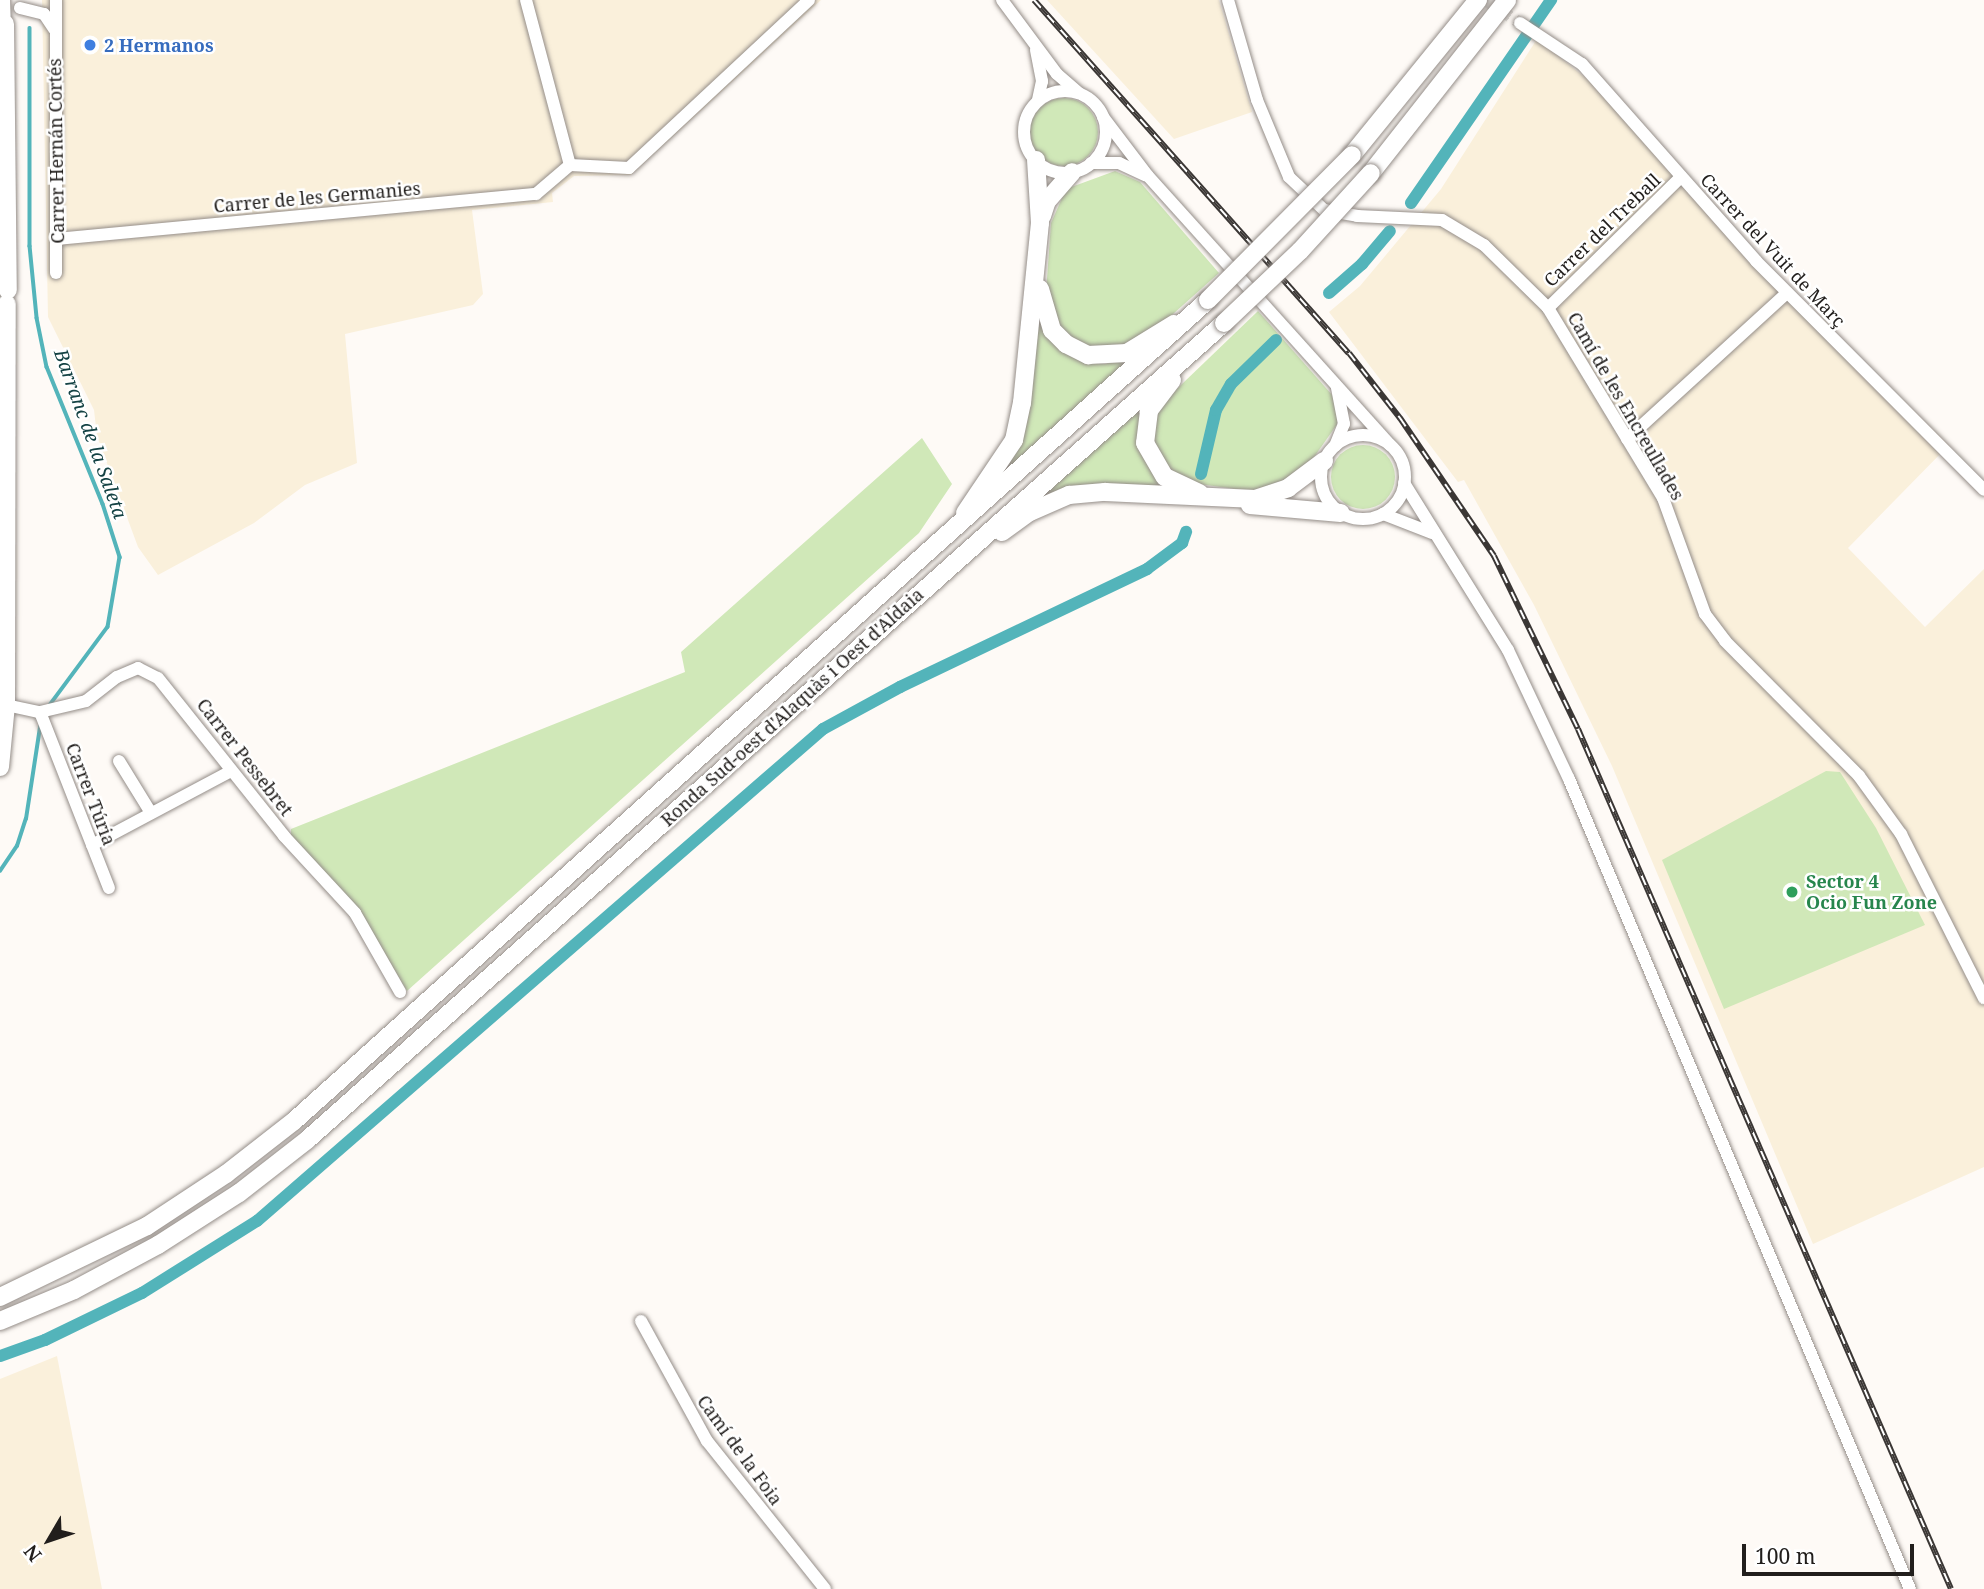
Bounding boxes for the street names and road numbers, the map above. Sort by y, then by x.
street label: Carrer Hernán Cortés [44,58,68,244]
street label: Carrer del Treball [1539,169,1665,291]
street label: Carrer del Vuit de Març [1696,169,1850,331]
street label: Carrer de les Germanies [213,177,421,217]
street label: Camí de les Encreullades [1563,308,1689,504]
street label: Ronda Sud-oest d'Alaquàs i Oest d'Aldaia [656,583,928,831]
street label: Carrer Pessebret [193,694,297,820]
street label: Carrer Túria [62,740,120,848]
street label: Camí de la Foia [693,1391,787,1509]

